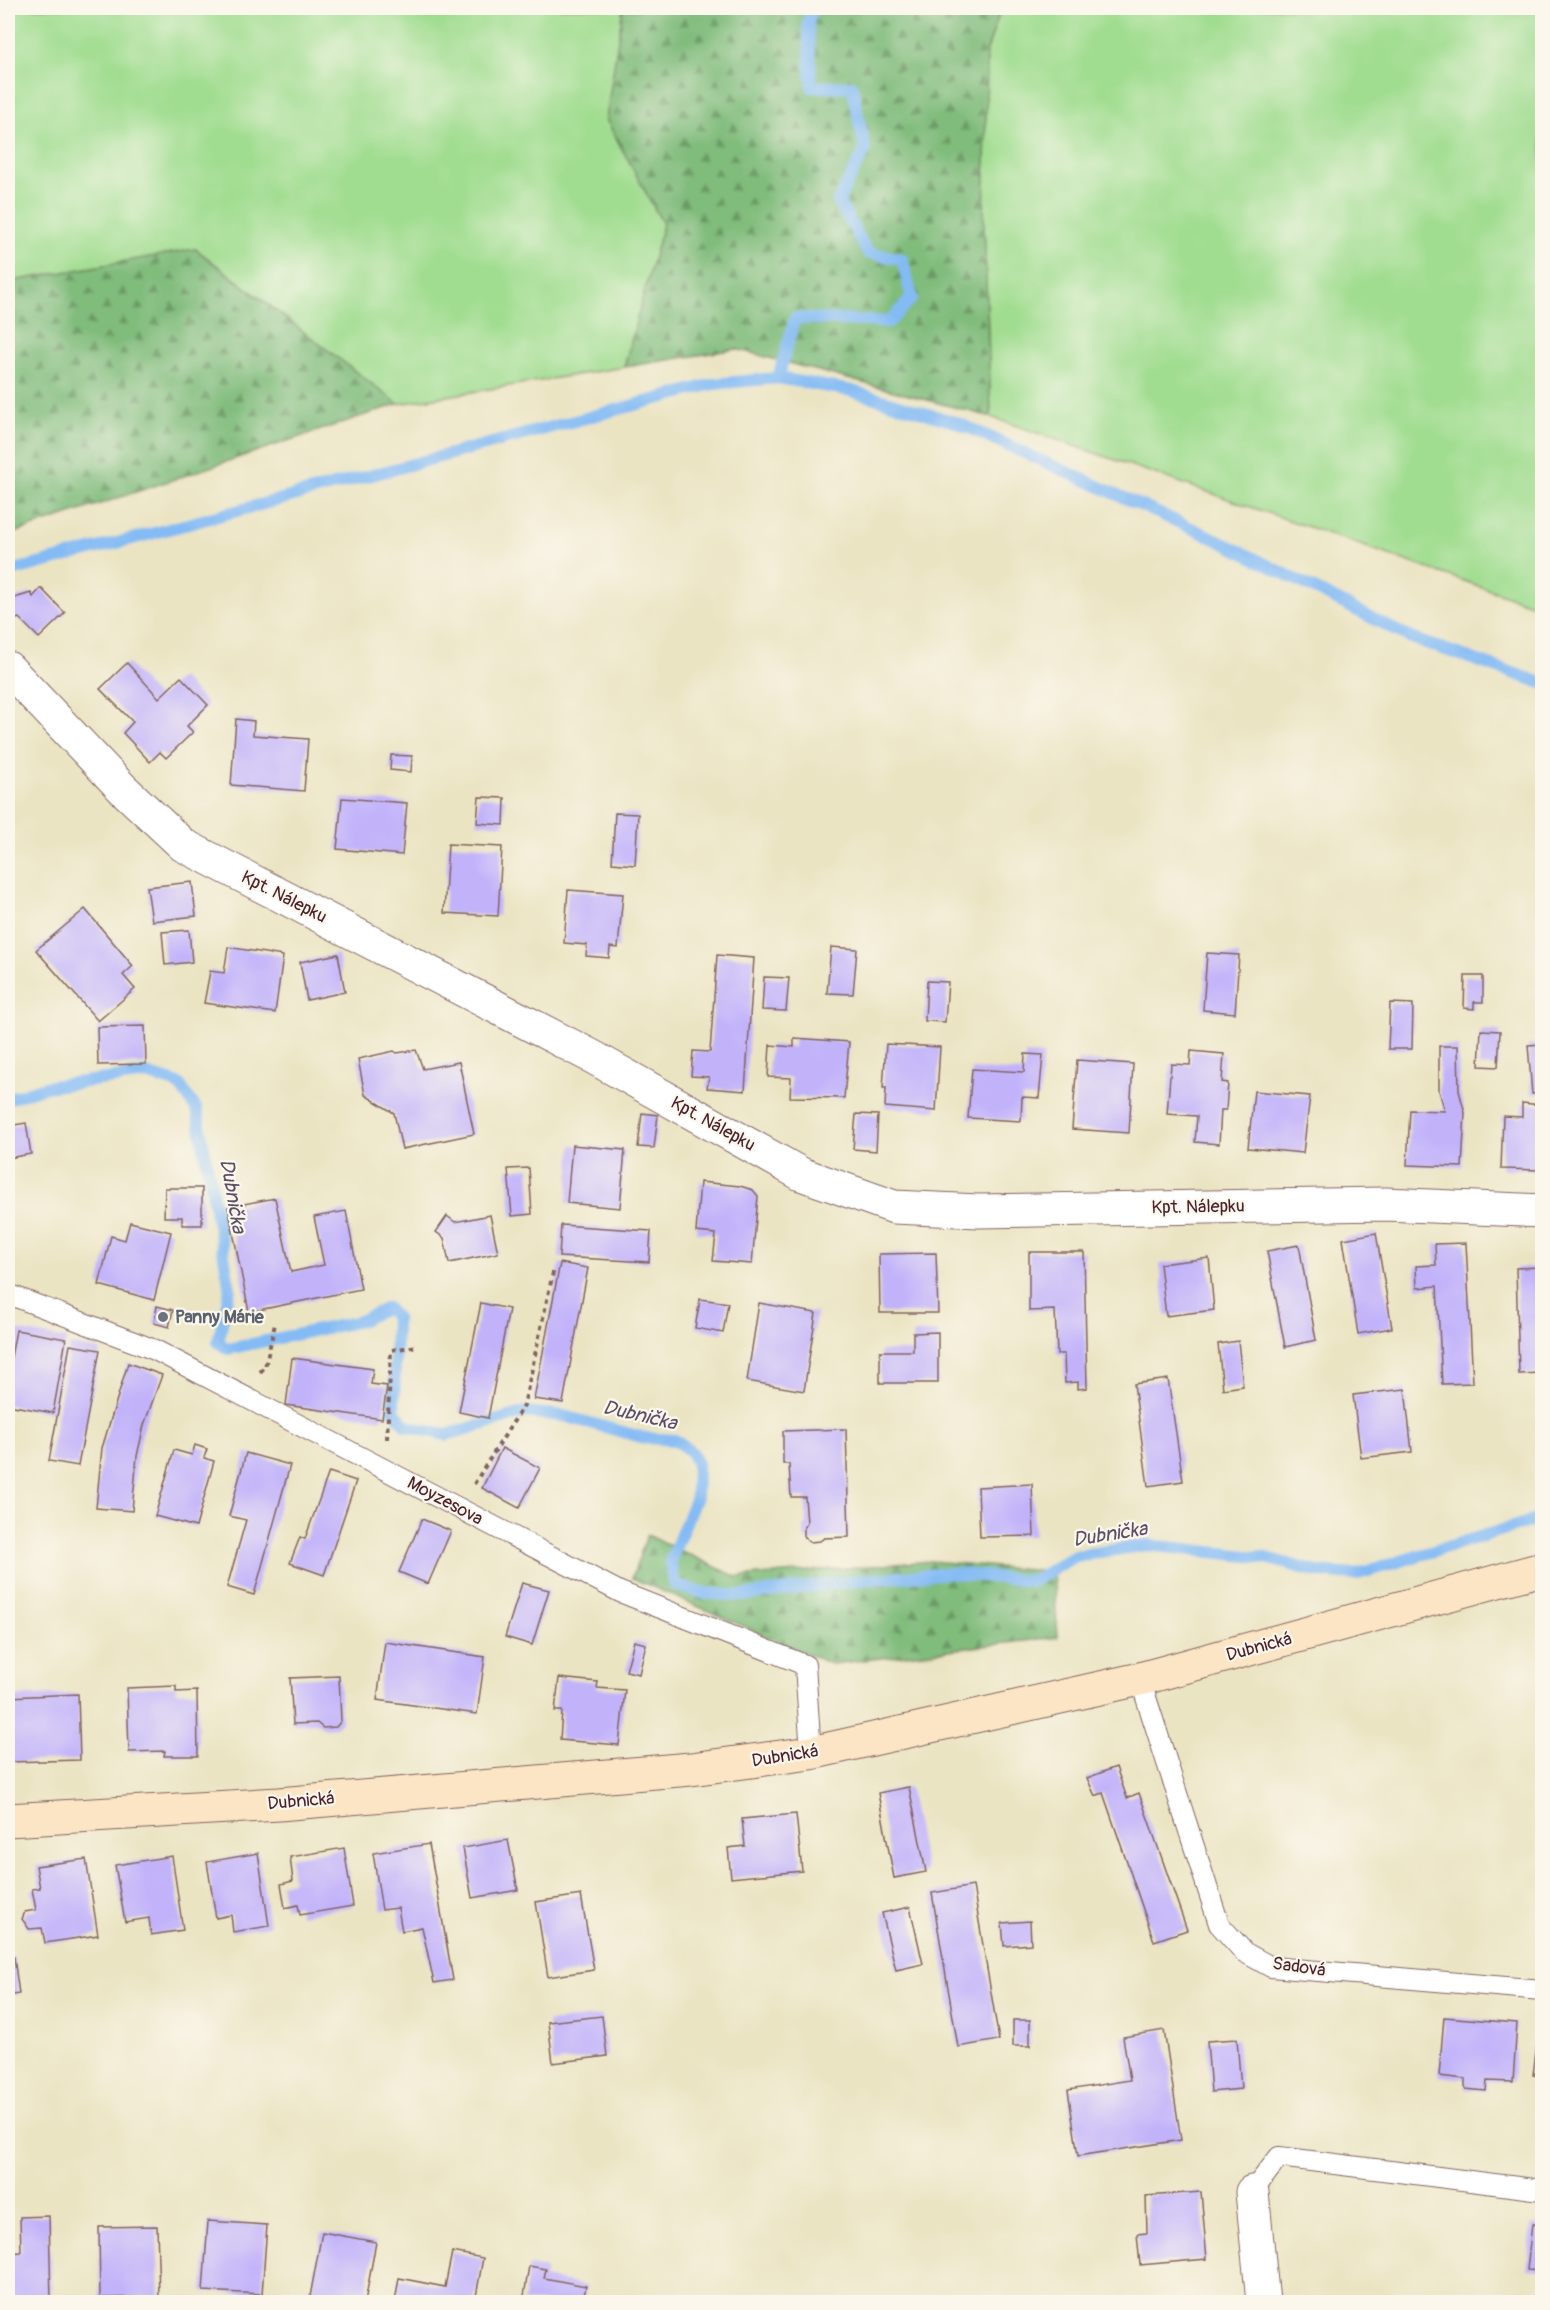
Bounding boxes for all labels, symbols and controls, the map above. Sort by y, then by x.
street label: Kpt. Nálepku [237,866,331,928]
street label: Kpt. Nálepku [667,1091,759,1157]
water label: Dubnička [214,1157,252,1237]
street label: Kpt. Nálepku [1151,1195,1245,1219]
place label: Panny Márie [175,1306,265,1329]
marker: Panny Márie [156,1310,170,1324]
water label: Dubnička [601,1394,681,1436]
street label: Moyzesova [403,1471,487,1531]
water label: Dubnička [1071,1516,1151,1552]
street label: Dubnická [1224,1627,1294,1667]
street label: Dubnická [750,1739,820,1773]
street label: Dubnická [266,1787,336,1815]
street label: Sadová [1271,1952,1327,1982]

